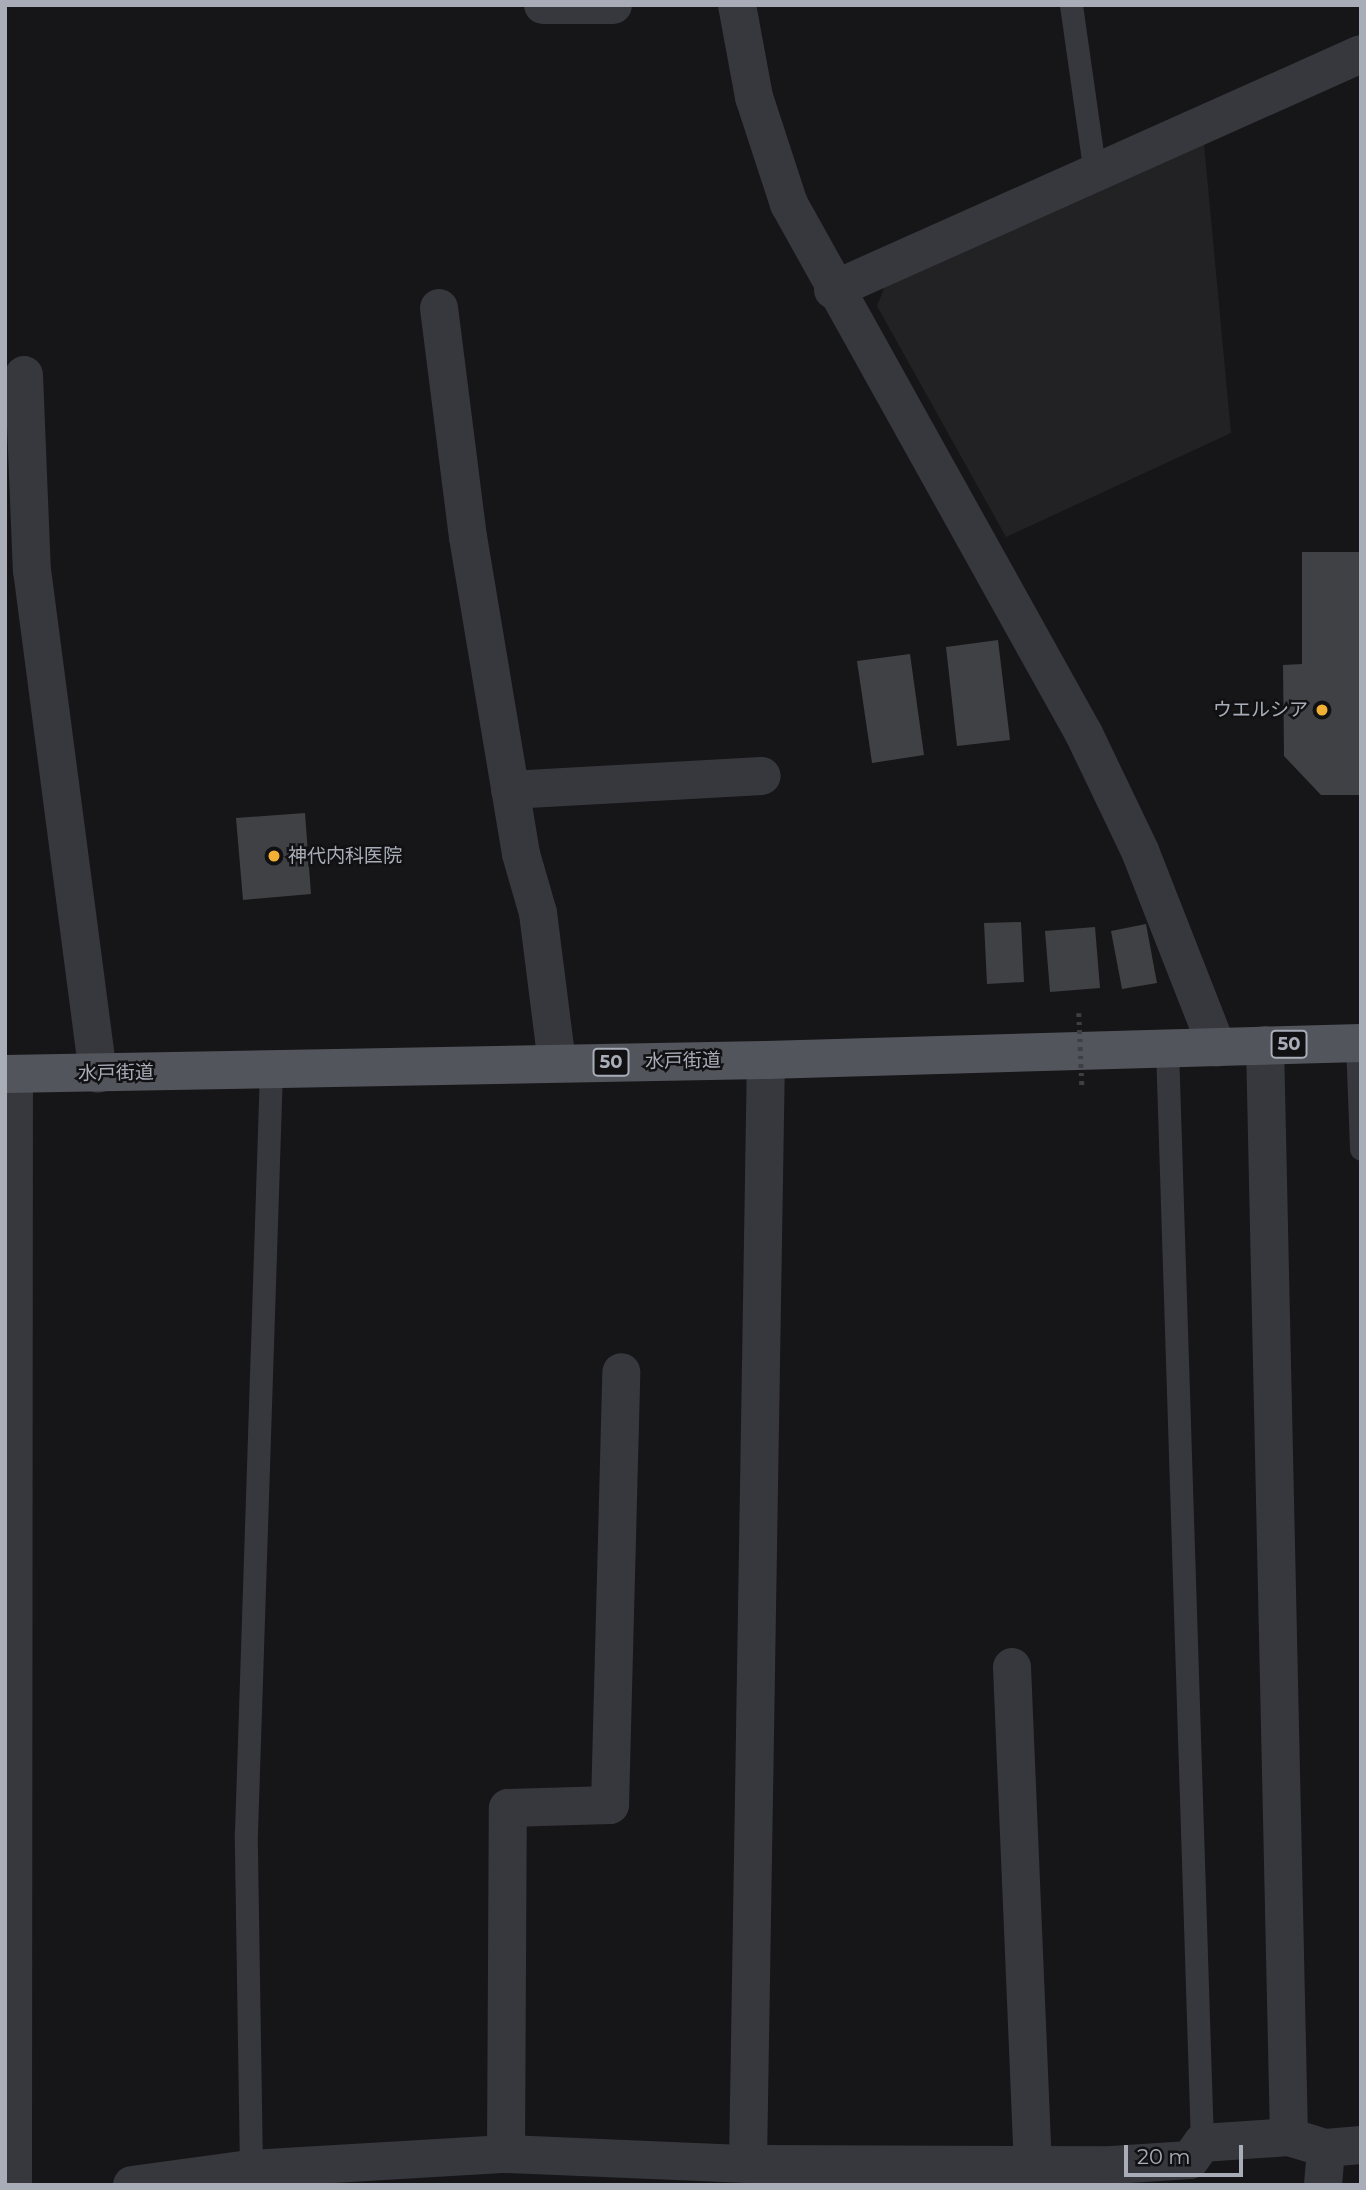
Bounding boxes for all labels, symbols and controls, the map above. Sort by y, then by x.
place label: ウエルシア [1213,699,1308,721]
marker: ウエルシア [1314,702,1330,718]
place label: 神代内科医院 [288,845,402,867]
marker: 神代内科医院 [266,848,282,864]
road number: 50 [1270,1030,1308,1058]
road number: 50 [592,1048,630,1077]
street label: 水戸街道 [645,1049,721,1073]
street label: 水戸街道 [78,1061,154,1085]
scale bar [1128,2130,1247,2174]
text: 20 m [1137,2144,1191,2169]

